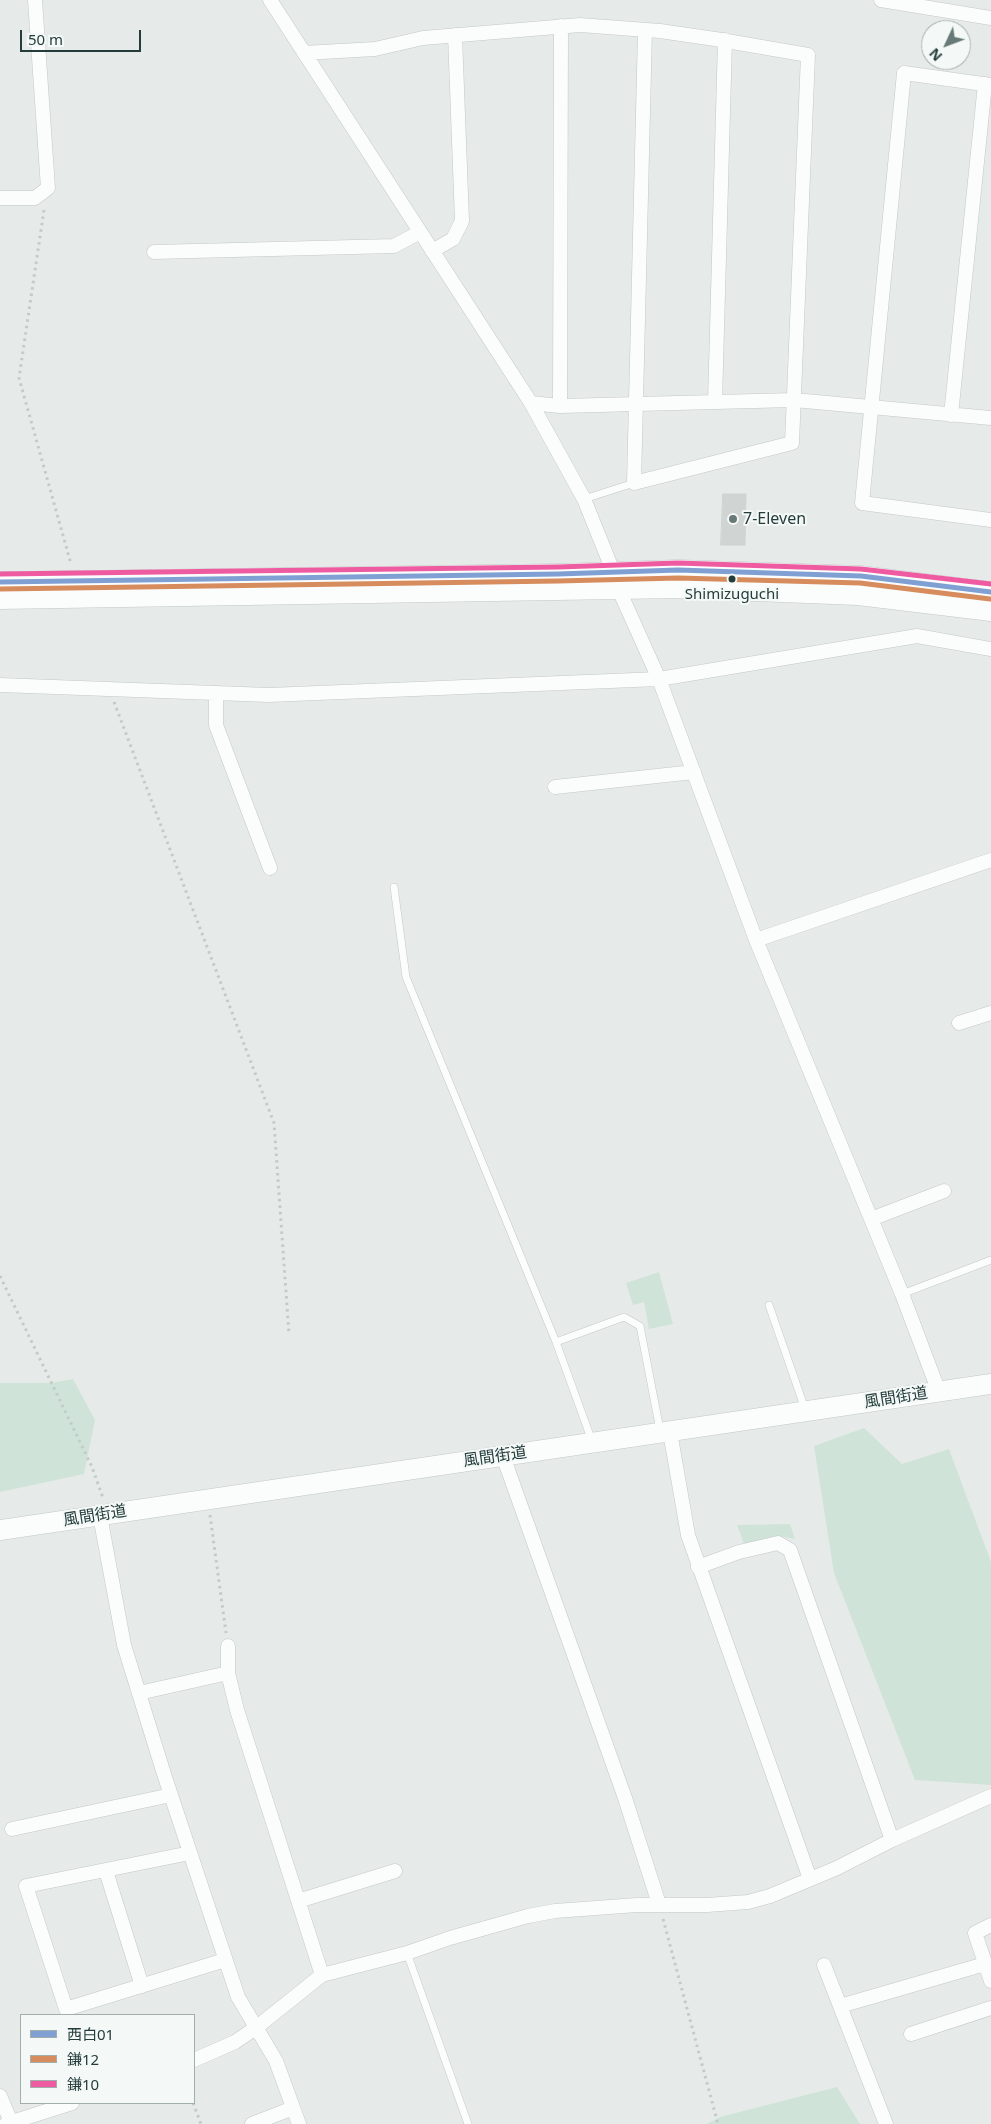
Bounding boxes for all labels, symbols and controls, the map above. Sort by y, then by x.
scale bar [22,20,144,52]
north arrow [921,20,971,70]
text: 50 m [28,29,63,49]
text: N [925,44,946,66]
place label: 7-Eleven [743,509,806,529]
marker: 7-Eleven [727,513,739,525]
marker: Shimizuguchi [727,574,737,584]
place label: Shimizuguchi [685,586,779,604]
street label: 風間街道 [863,1384,929,1412]
street label: 風間街道 [462,1443,528,1471]
street label: 風間街道 [62,1502,128,1530]
legend [20,2014,195,2104]
text: 西白01 [67,2024,114,2044]
text: 鎌12 [67,2049,99,2069]
text: 鎌10 [67,2074,99,2094]

